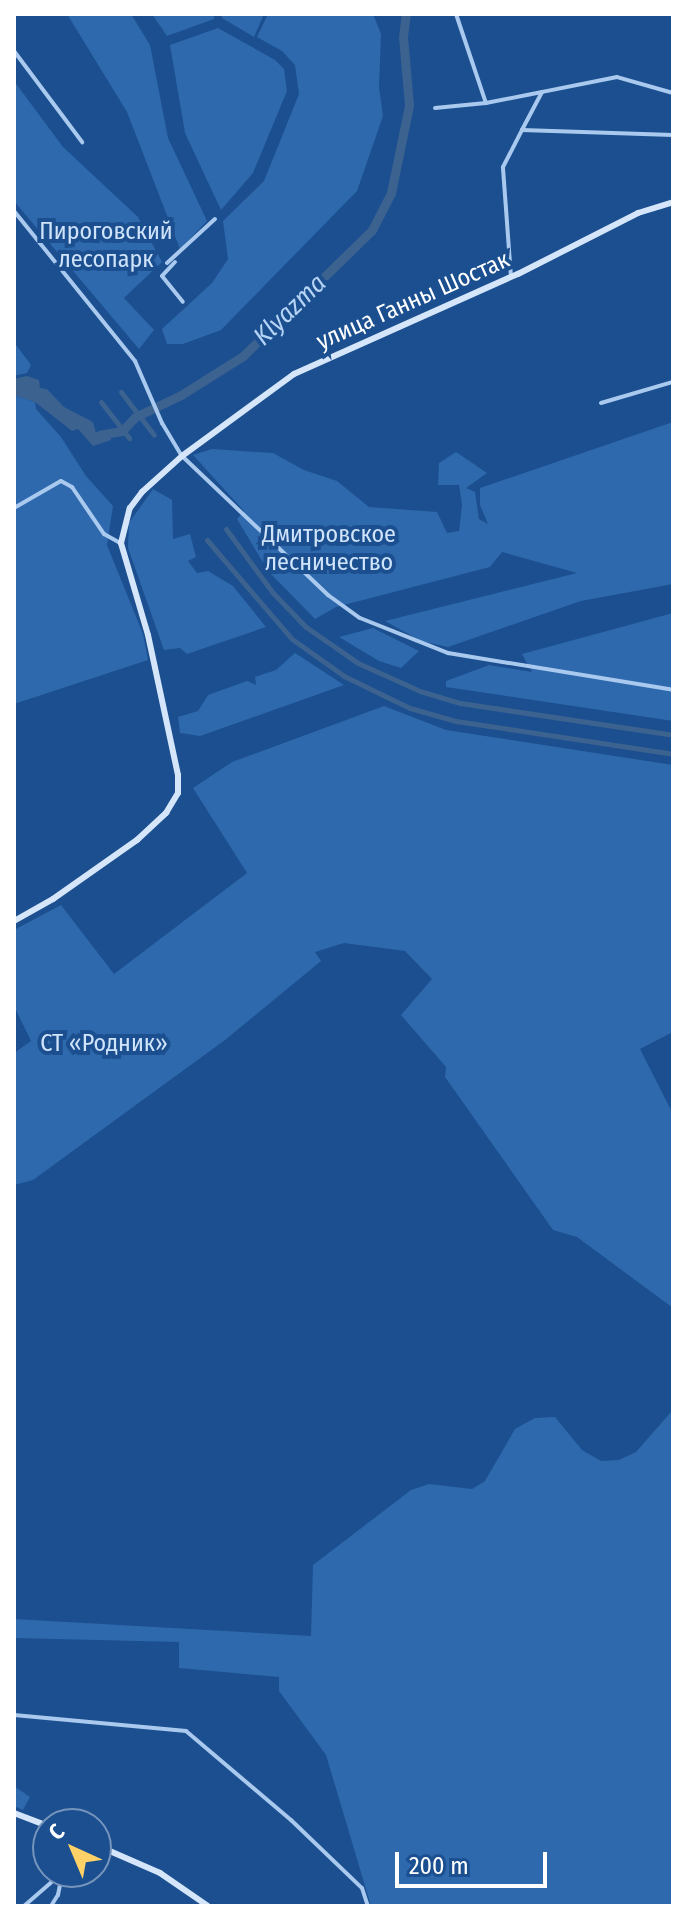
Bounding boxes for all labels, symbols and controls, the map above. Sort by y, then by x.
park label: Пироговский лесопарк [39,218,173,274]
street label: улица Ганны Шостак [312,246,514,356]
water label: Klyazma [247,268,333,352]
park label: Дмитровское лесничество [262,521,396,577]
park label: СТ «Родник» [40,1030,168,1058]
north arrow [32,1808,112,1888]
text: С [43,1818,70,1846]
scale bar [399,1836,551,1886]
text: 200 m [409,1852,469,1880]

